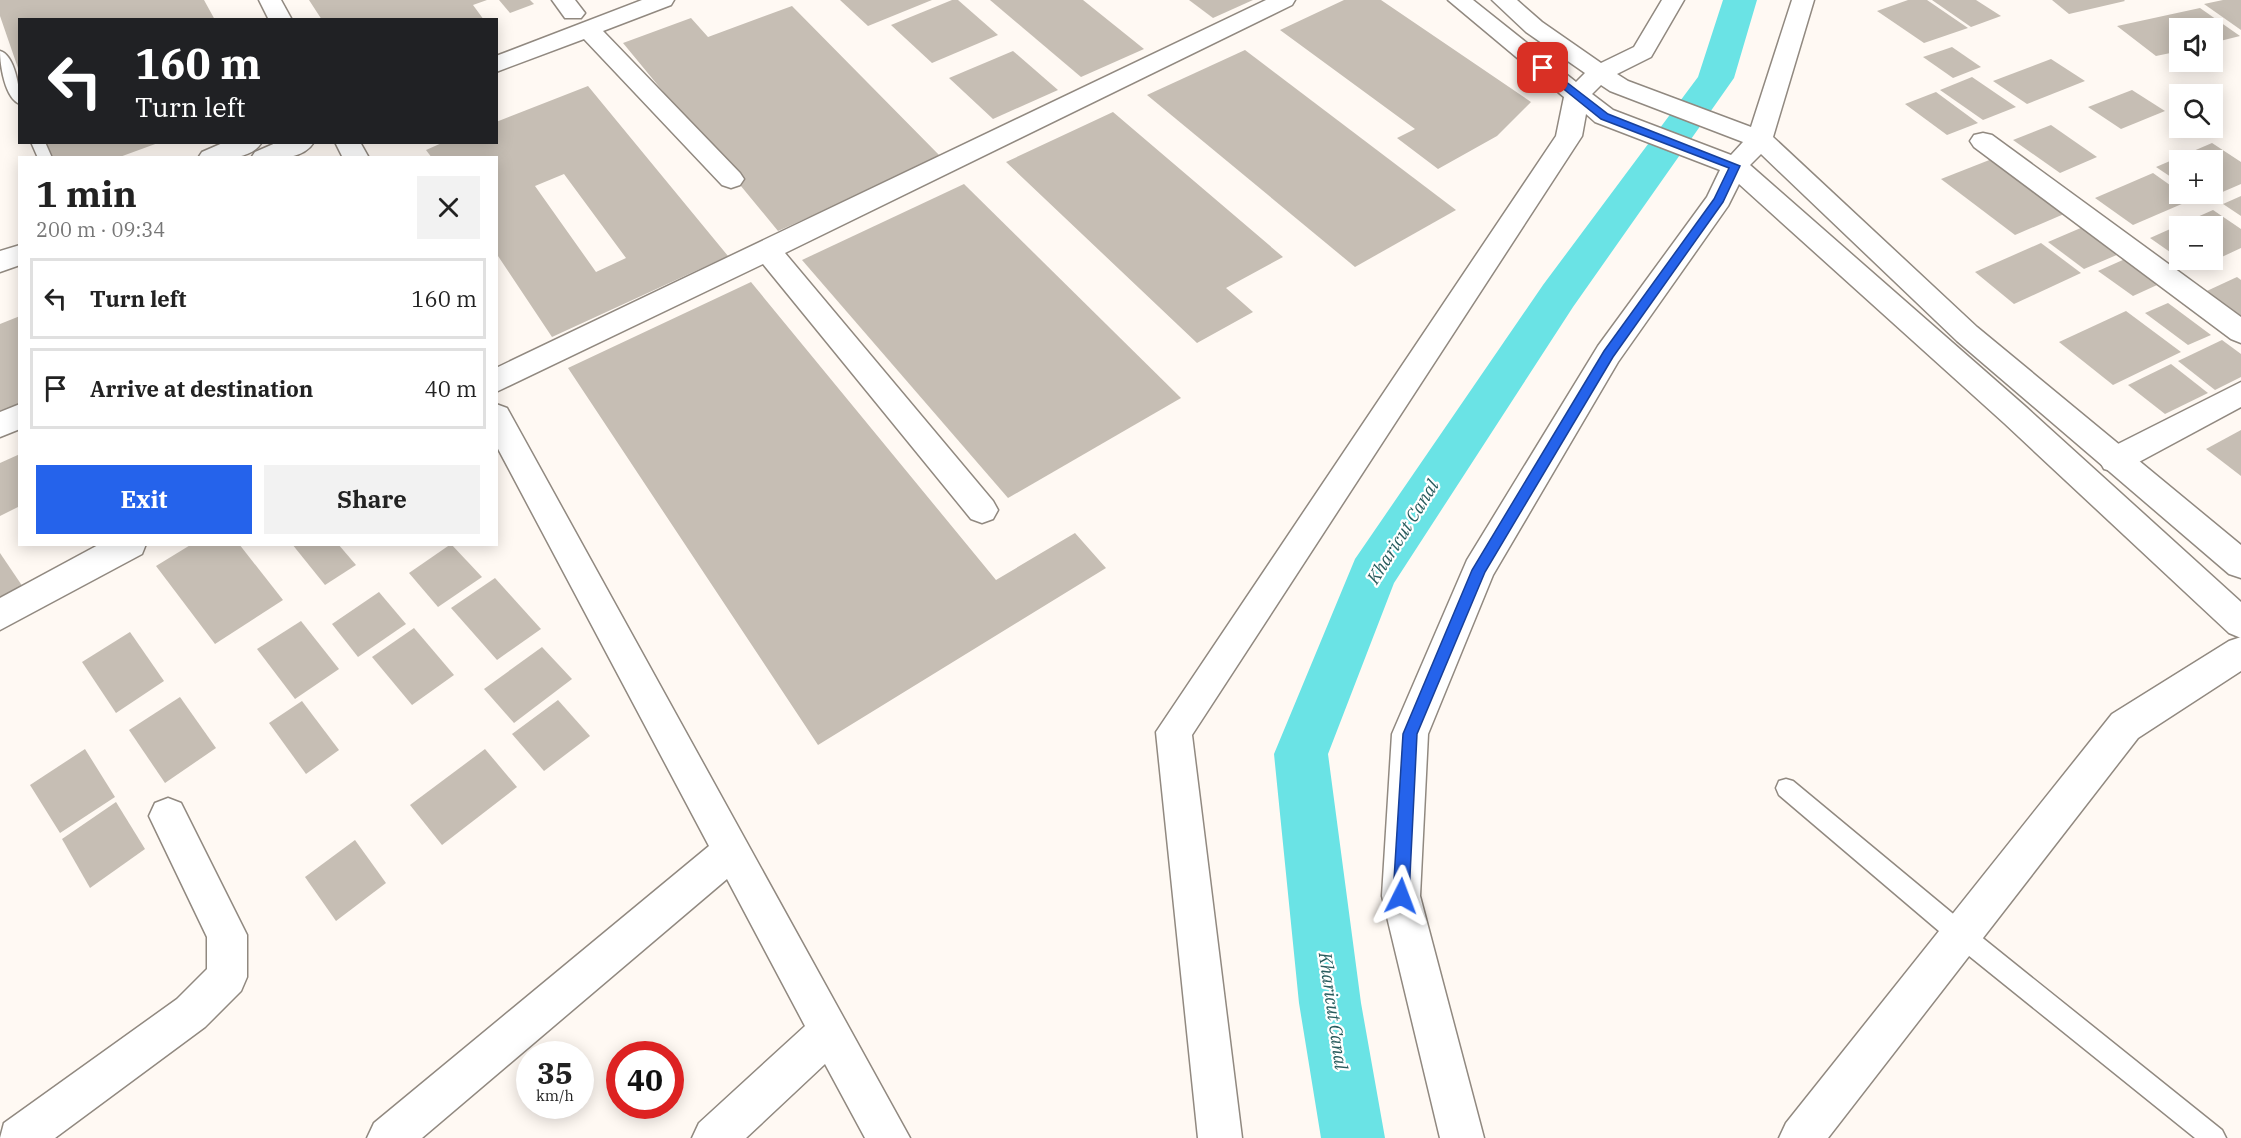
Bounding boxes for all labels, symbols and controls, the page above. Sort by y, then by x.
map controls [2169,18,2223,270]
button: sound [2169,18,2223,72]
text: 160 m [135,36,261,91]
icon: left [36,42,114,120]
pin [1517,42,1568,93]
icon: arrive [1526,51,1559,84]
button: search [2169,84,2223,138]
text: Turn left [135,89,246,124]
button: + [2169,150,2223,204]
text: 1 min [36,170,137,217]
button: close [417,176,480,239]
text: 200 m · 09:34 [36,216,165,243]
button: − [2169,216,2223,270]
icon: left [39,282,72,315]
text: Turn left [90,284,186,313]
text: 160 m [411,284,477,313]
icon: arrive [39,372,72,405]
text: Arrive at destination [90,374,313,403]
text: 40 m [425,374,477,403]
button: Exit [36,465,252,534]
button: Share [264,465,480,534]
water label: Kharicut Canal [1361,475,1444,589]
position arrow [1369,864,1433,928]
water label: Kharicut Canal [1314,950,1353,1072]
speed limit sign: 40 [606,1041,684,1119]
text: 35 [537,1053,573,1092]
text: km/h [536,1086,574,1105]

